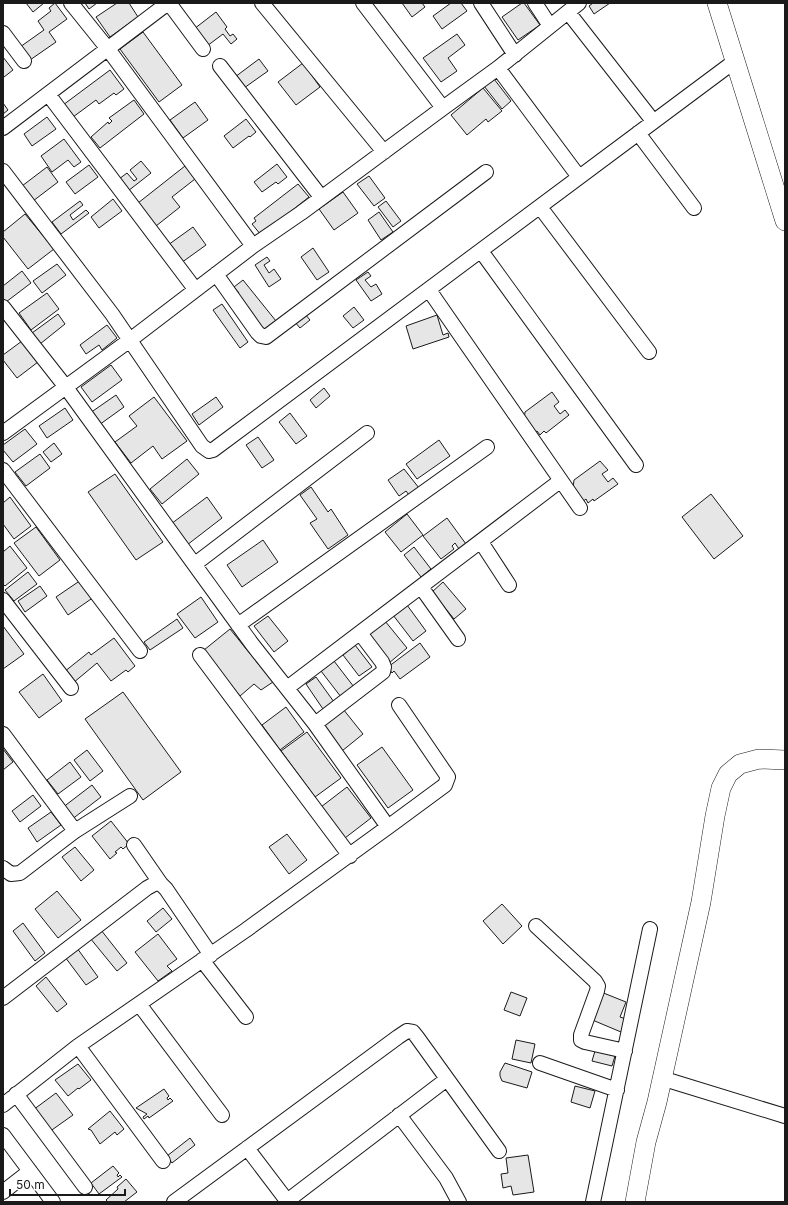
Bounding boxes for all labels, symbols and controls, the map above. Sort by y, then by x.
scale bar [10,1171,125,1197]
text: 50 m [16,1177,45,1192]

